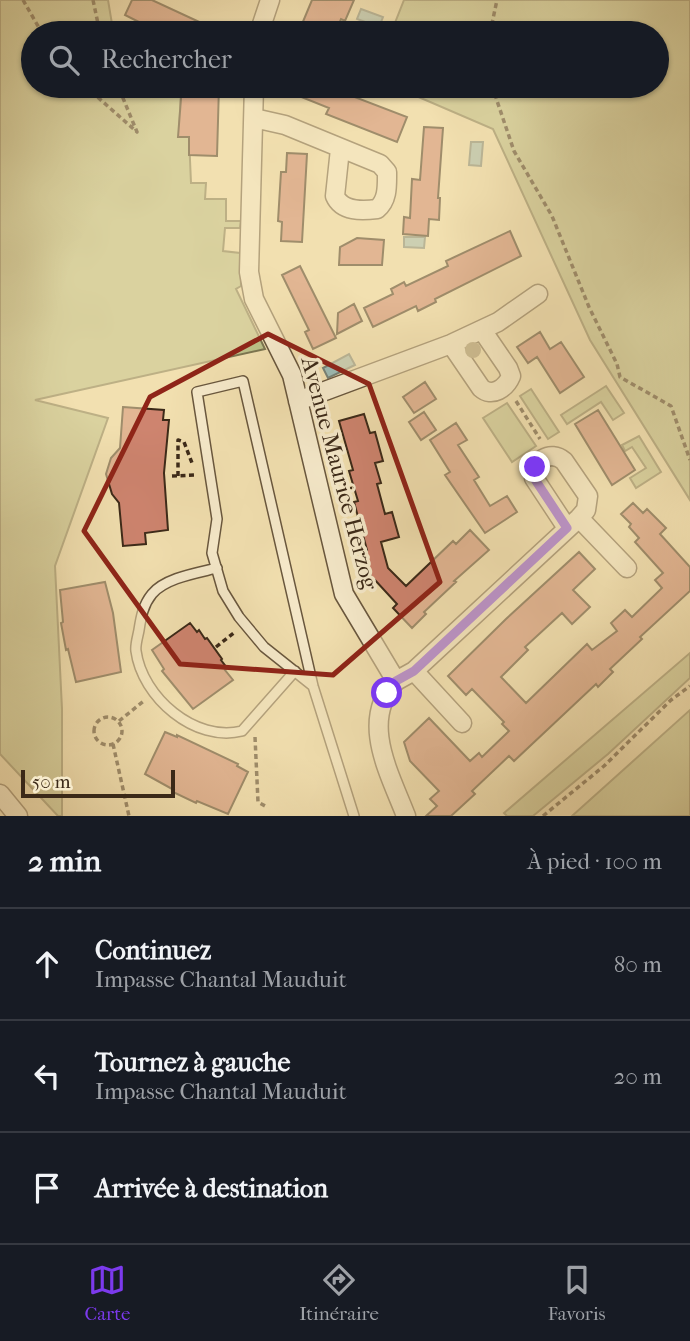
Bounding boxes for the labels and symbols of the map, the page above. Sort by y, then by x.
street label: Avenue Maurice Herzog [295,353,384,593]
route end [519,451,550,482]
route start [371,677,402,708]
scale bar [21,767,175,799]

